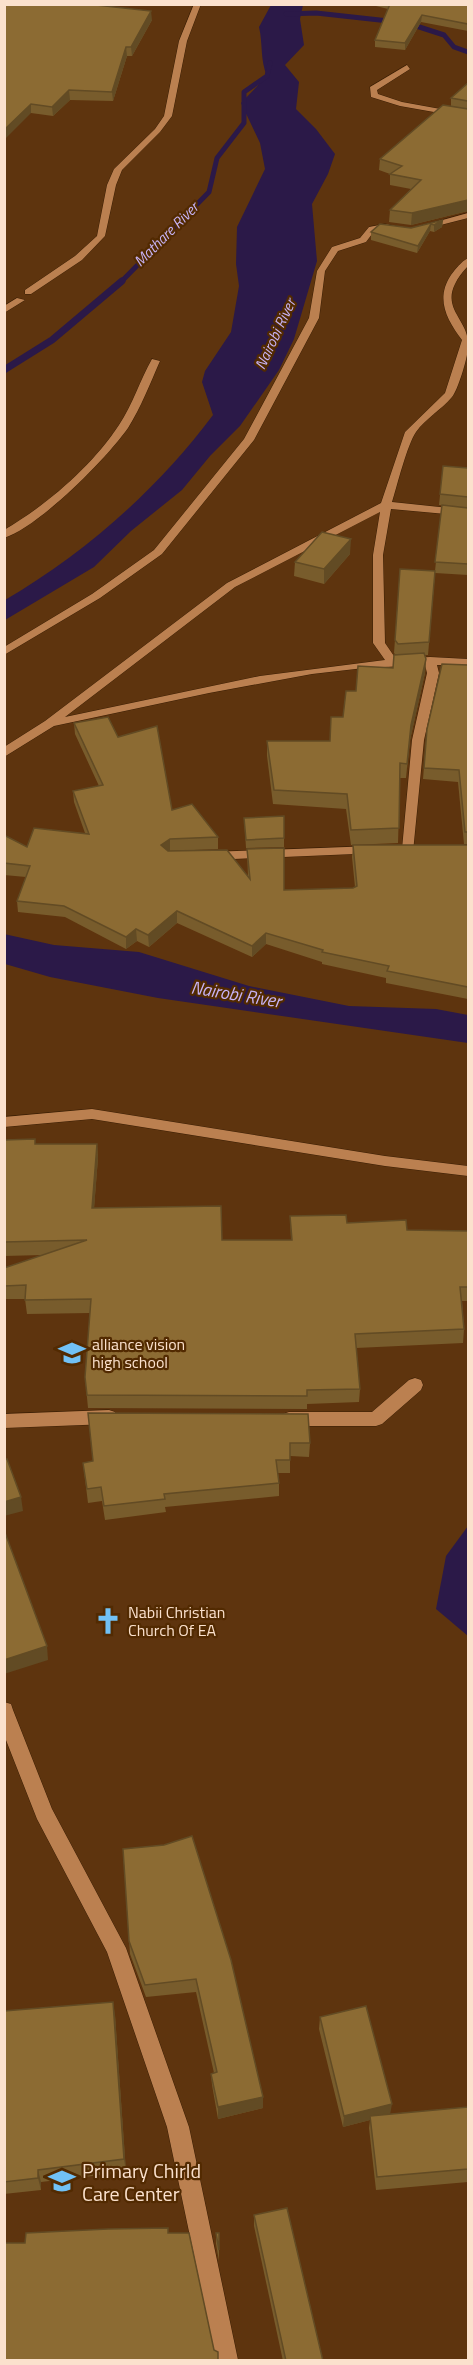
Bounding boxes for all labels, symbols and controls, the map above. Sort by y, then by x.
water label: Mathare River [128,195,205,272]
water label: Nairobi River [249,293,302,373]
water label: Nairobi River [189,974,285,1015]
place label: alliance vision high school [92,1332,185,1374]
school or university icon: alliance vision high school [57,1338,87,1368]
place label: Nabii Christian Church Of EA [128,1600,225,1642]
church icon: Nabii Christian Church Of EA [93,1606,123,1636]
place label: Primary Chirld Care Center [82,2155,201,2209]
school or university icon: Primary Chirld Care Center [47,2166,77,2196]

